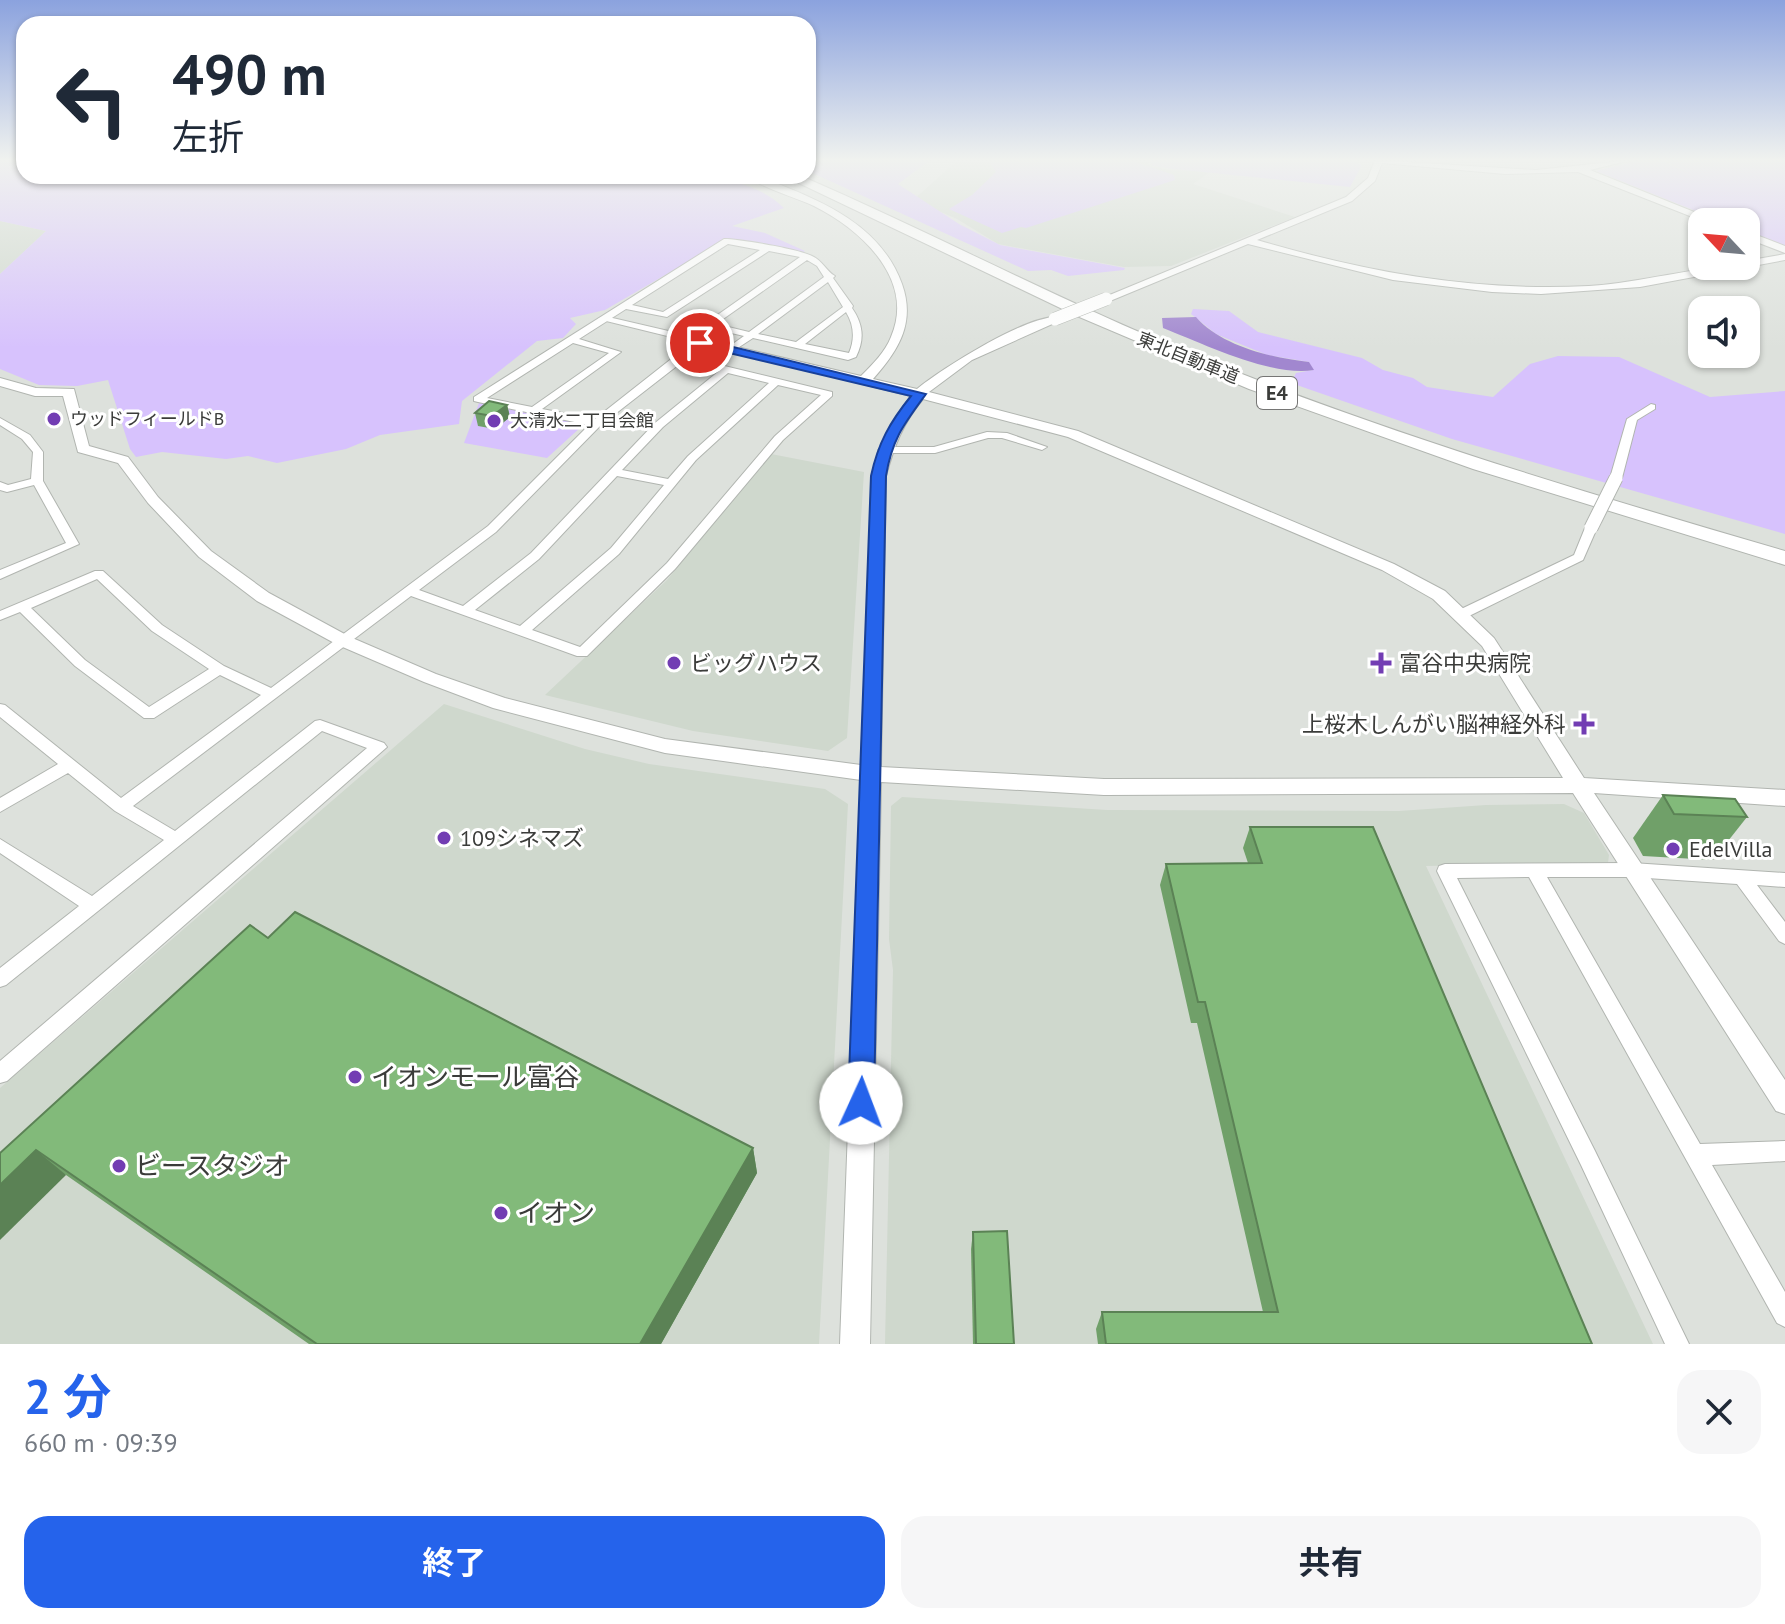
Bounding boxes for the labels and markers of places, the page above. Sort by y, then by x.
pin [666,309,734,377]
place label: ウッドフィールドB [70,407,224,430]
place label: 大清水二丁目会館 [510,409,654,432]
marker: ウッドフィールドB [45,410,63,428]
marker: 大清水二丁目会館 [485,412,503,430]
place label: ビッグハウス [690,649,822,677]
place label: 富谷中央病院 [1399,649,1531,677]
marker: 富谷中央病院 [1370,652,1392,674]
marker: ビッグハウス [665,654,683,672]
place label: 上桜木しんがい脳神経外科 [1302,710,1566,738]
marker: 上桜木しんがい脳神経外科 [1573,713,1595,735]
place label: 109シネマズ [460,824,584,852]
marker: 109シネマズ [435,829,453,847]
place label: EdelVilla [1689,835,1772,863]
marker: EdelVilla [1664,840,1682,858]
place label: イオンモール富谷 [371,1060,579,1093]
marker: イオンモール富谷 [346,1068,364,1086]
place label: ビースタジオ [135,1149,290,1182]
marker: ビースタジオ [110,1157,128,1175]
place label: イオン [517,1196,595,1229]
marker: イオン [492,1204,510,1222]

